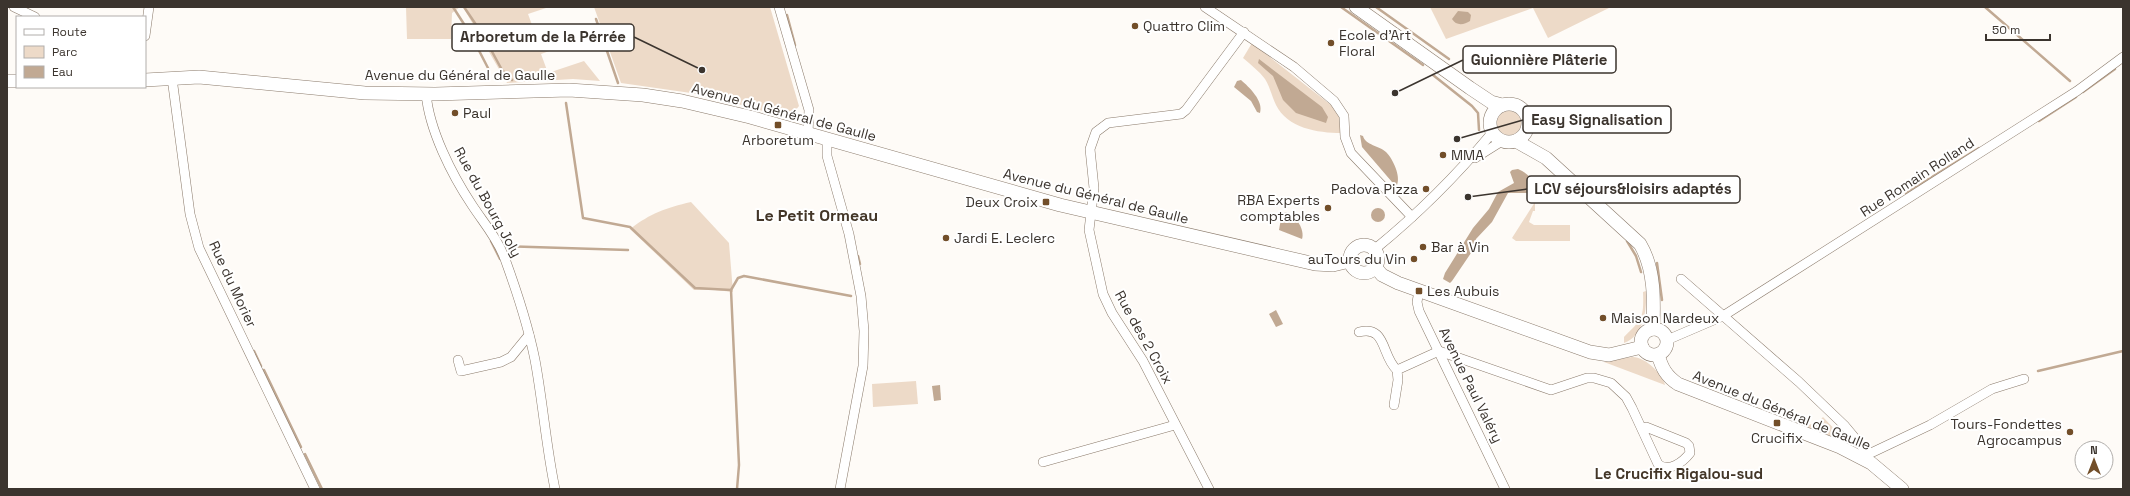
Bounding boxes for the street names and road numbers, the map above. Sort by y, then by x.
street label: Avenue du Général de Gaulle [365,66,555,84]
street label: Avenue du Général de Gaulle [690,79,878,145]
street label: Rue Romain Rolland [1857,133,1977,221]
street label: Rue du Bourg Joly [450,144,526,260]
street label: Avenue du Général de Gaulle [1001,164,1191,228]
street label: Rue du Morier [205,238,261,330]
street label: Rue des 2 Croix [1111,287,1177,387]
street label: Avenue Paul Valéry [1435,324,1507,446]
street label: Avenue du Général de Gaulle [1690,366,1874,454]

